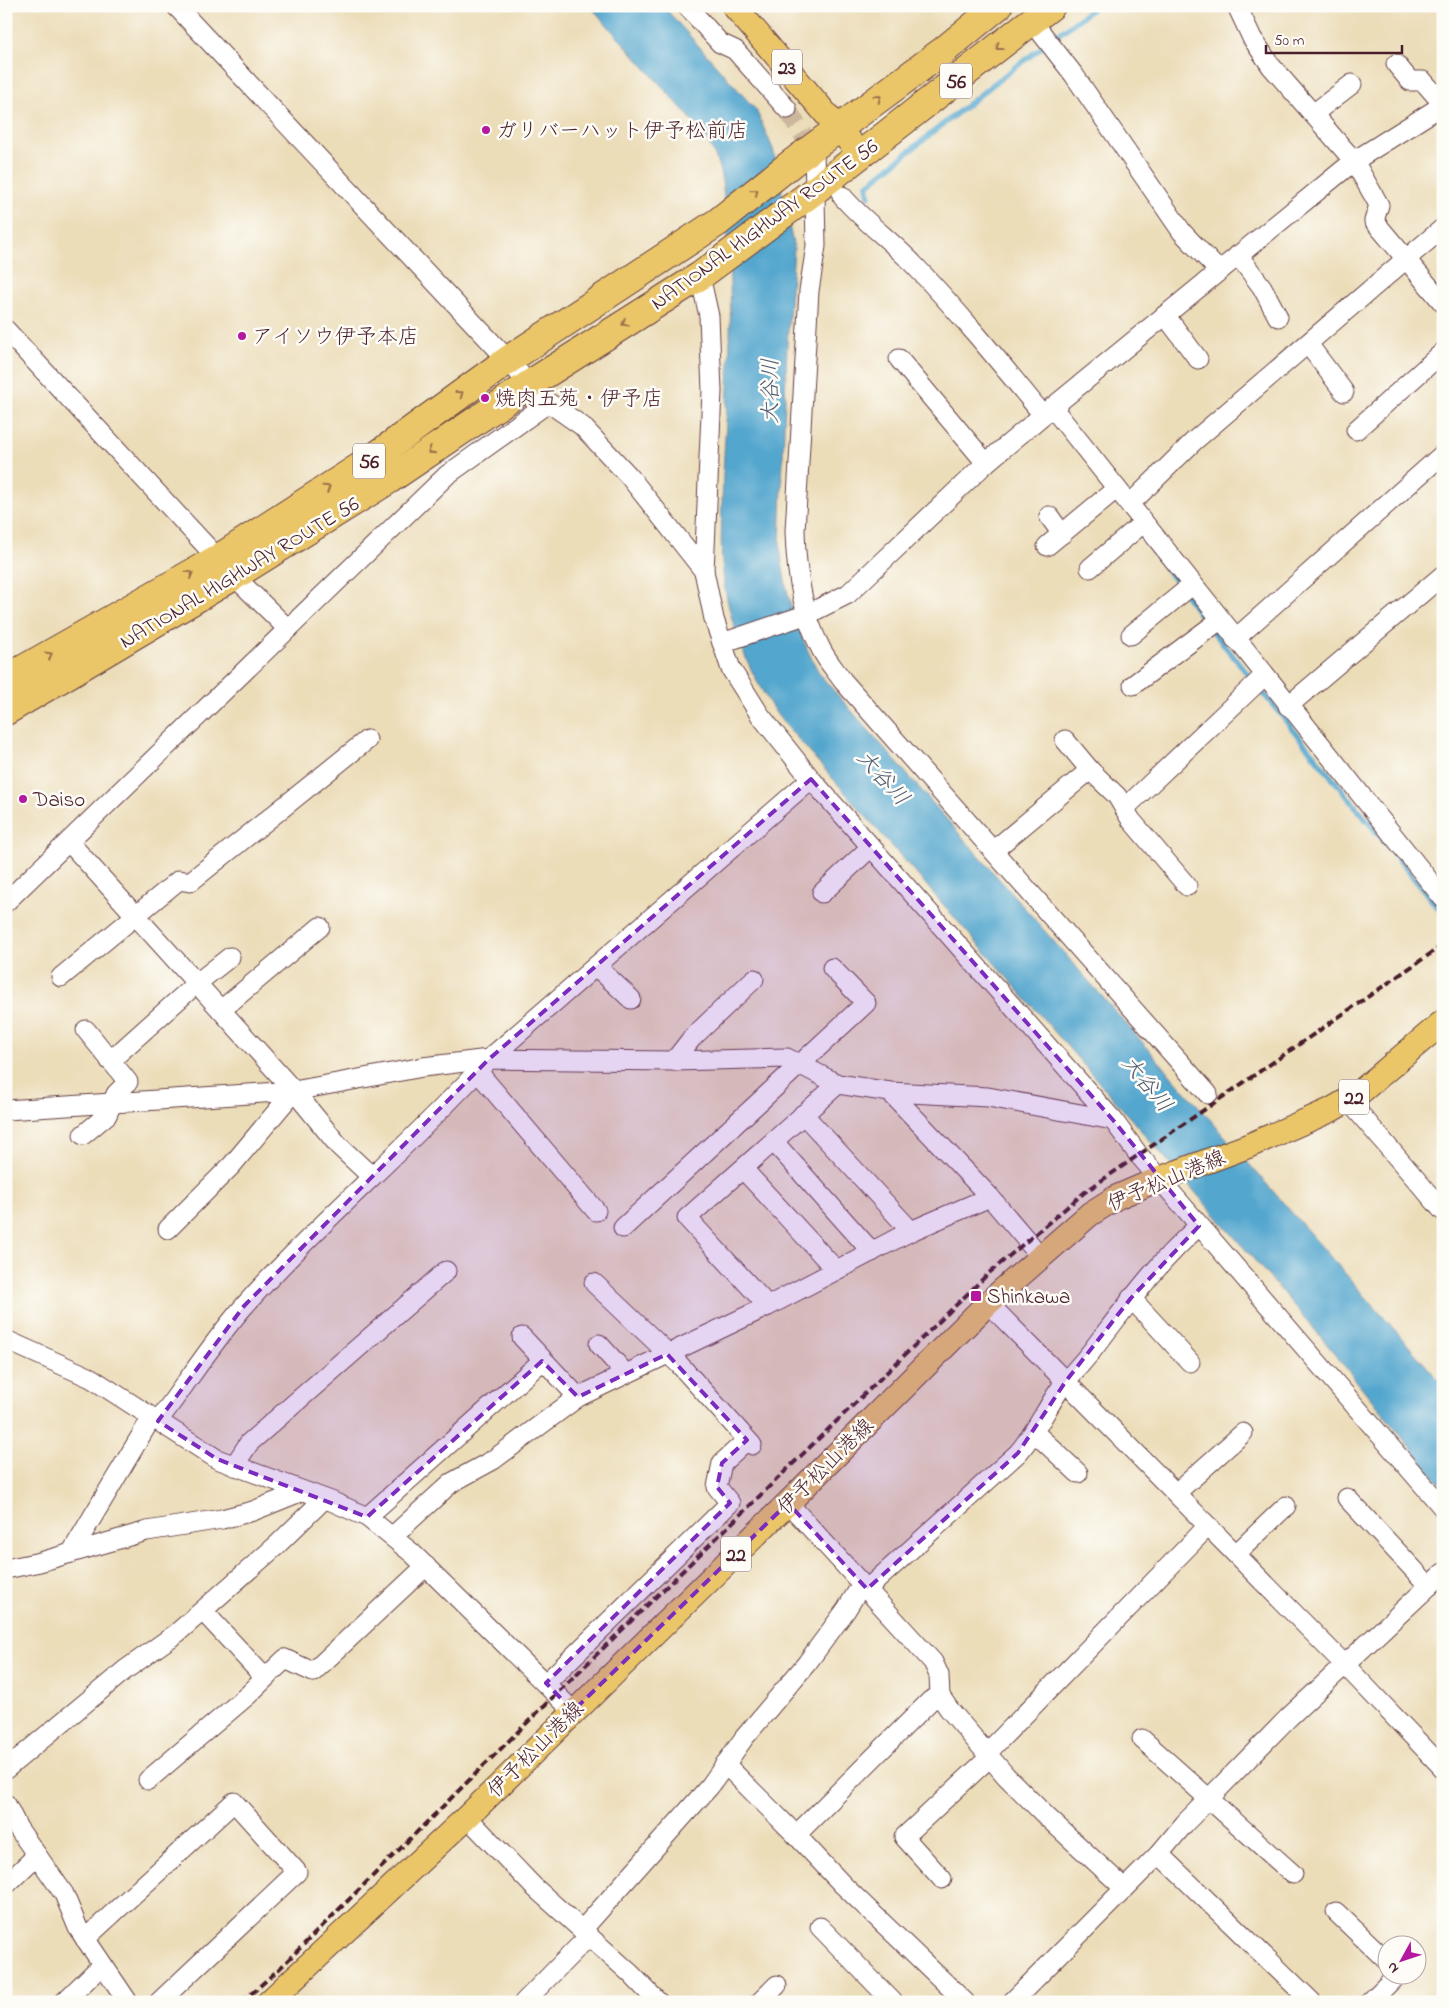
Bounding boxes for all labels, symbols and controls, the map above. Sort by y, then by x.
scale bar [1266,22,1403,54]
text: 50 m [1274,30,1305,52]
one-way arrow [996,42,1005,50]
road number: 23 [772,50,802,84]
road number: 56 [940,64,972,98]
one-way arrow [872,96,881,104]
place label: ガリバーハット伊予松前店 [496,117,748,147]
marker: ガリバーハット伊予松前店 [480,124,492,136]
street label: NATIONAL HIGHWAY ROUTE 56 [645,133,885,319]
one-way arrow [750,189,759,198]
one-way arrow [622,317,631,327]
place label: アイソウ伊予本店 [252,323,419,353]
marker: アイソウ伊予本店 [236,330,248,342]
water label: 大谷川 [756,358,788,424]
place label: 焼肉五苑・伊予店 [495,385,663,415]
one-way arrow [454,392,463,400]
marker: 焼肉五苑・伊予店 [479,392,491,404]
road number: 56 [353,444,385,478]
one-way arrow [427,445,437,454]
one-way arrow [322,484,331,494]
street label: NATIONAL HIGHWAY ROUTE 56 [115,490,366,657]
one-way arrow [184,571,193,581]
one-way arrow [43,651,52,661]
water label: 大谷川 [848,744,916,814]
place label: Daiso [32,786,85,816]
marker: Daiso [17,793,29,805]
water label: 大谷川 [1112,1049,1179,1121]
road number: 22 [1339,1080,1369,1114]
street label: 伊予松山港線 [1103,1143,1231,1220]
place label: Shinkawa [987,1283,1070,1313]
marker: Shinkawa [969,1289,983,1303]
street label: 伊予松山港線 [771,1412,882,1523]
road number: 22 [721,1536,751,1572]
street label: 伊予松山港線 [481,1695,592,1806]
north arrow [1376,1936,1426,1986]
text: N [1382,1957,1404,1978]

